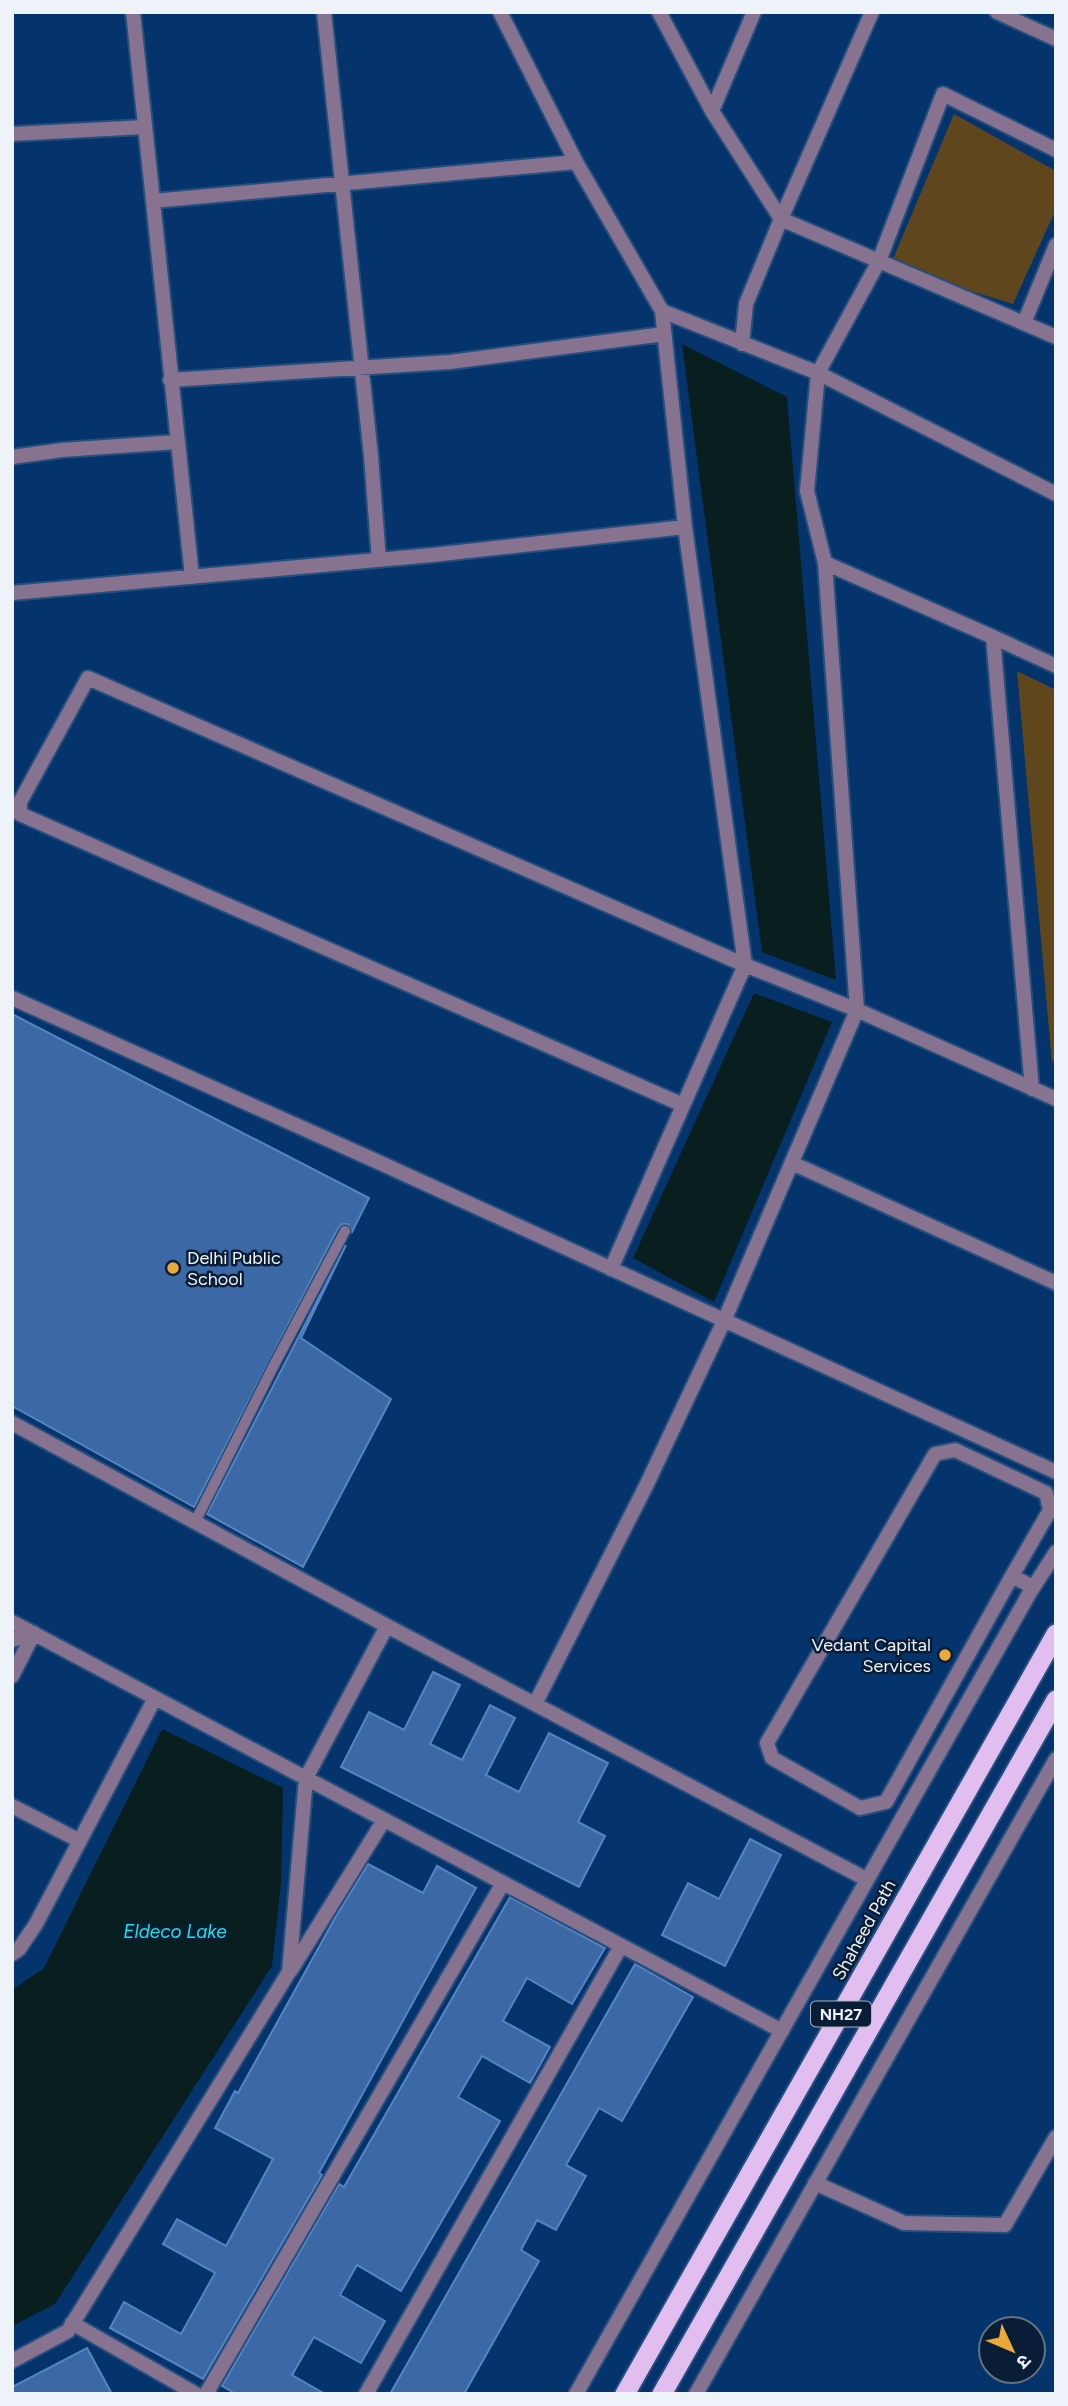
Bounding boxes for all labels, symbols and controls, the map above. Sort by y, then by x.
place label: Delhi Public School [187,1247,281,1290]
marker: Delhi Public School [165,1260,181,1276]
place label: Vedant Capital Services [812,1634,931,1677]
marker: Vedant Capital Services [937,1647,953,1663]
street label: Shaheed Path [827,1876,901,1984]
water label: Eldeco Lake [123,1920,227,1943]
road number: NH27 [811,2002,871,2026]
north arrow [977,2315,1047,2385]
text: उ [1011,2349,1036,2374]

